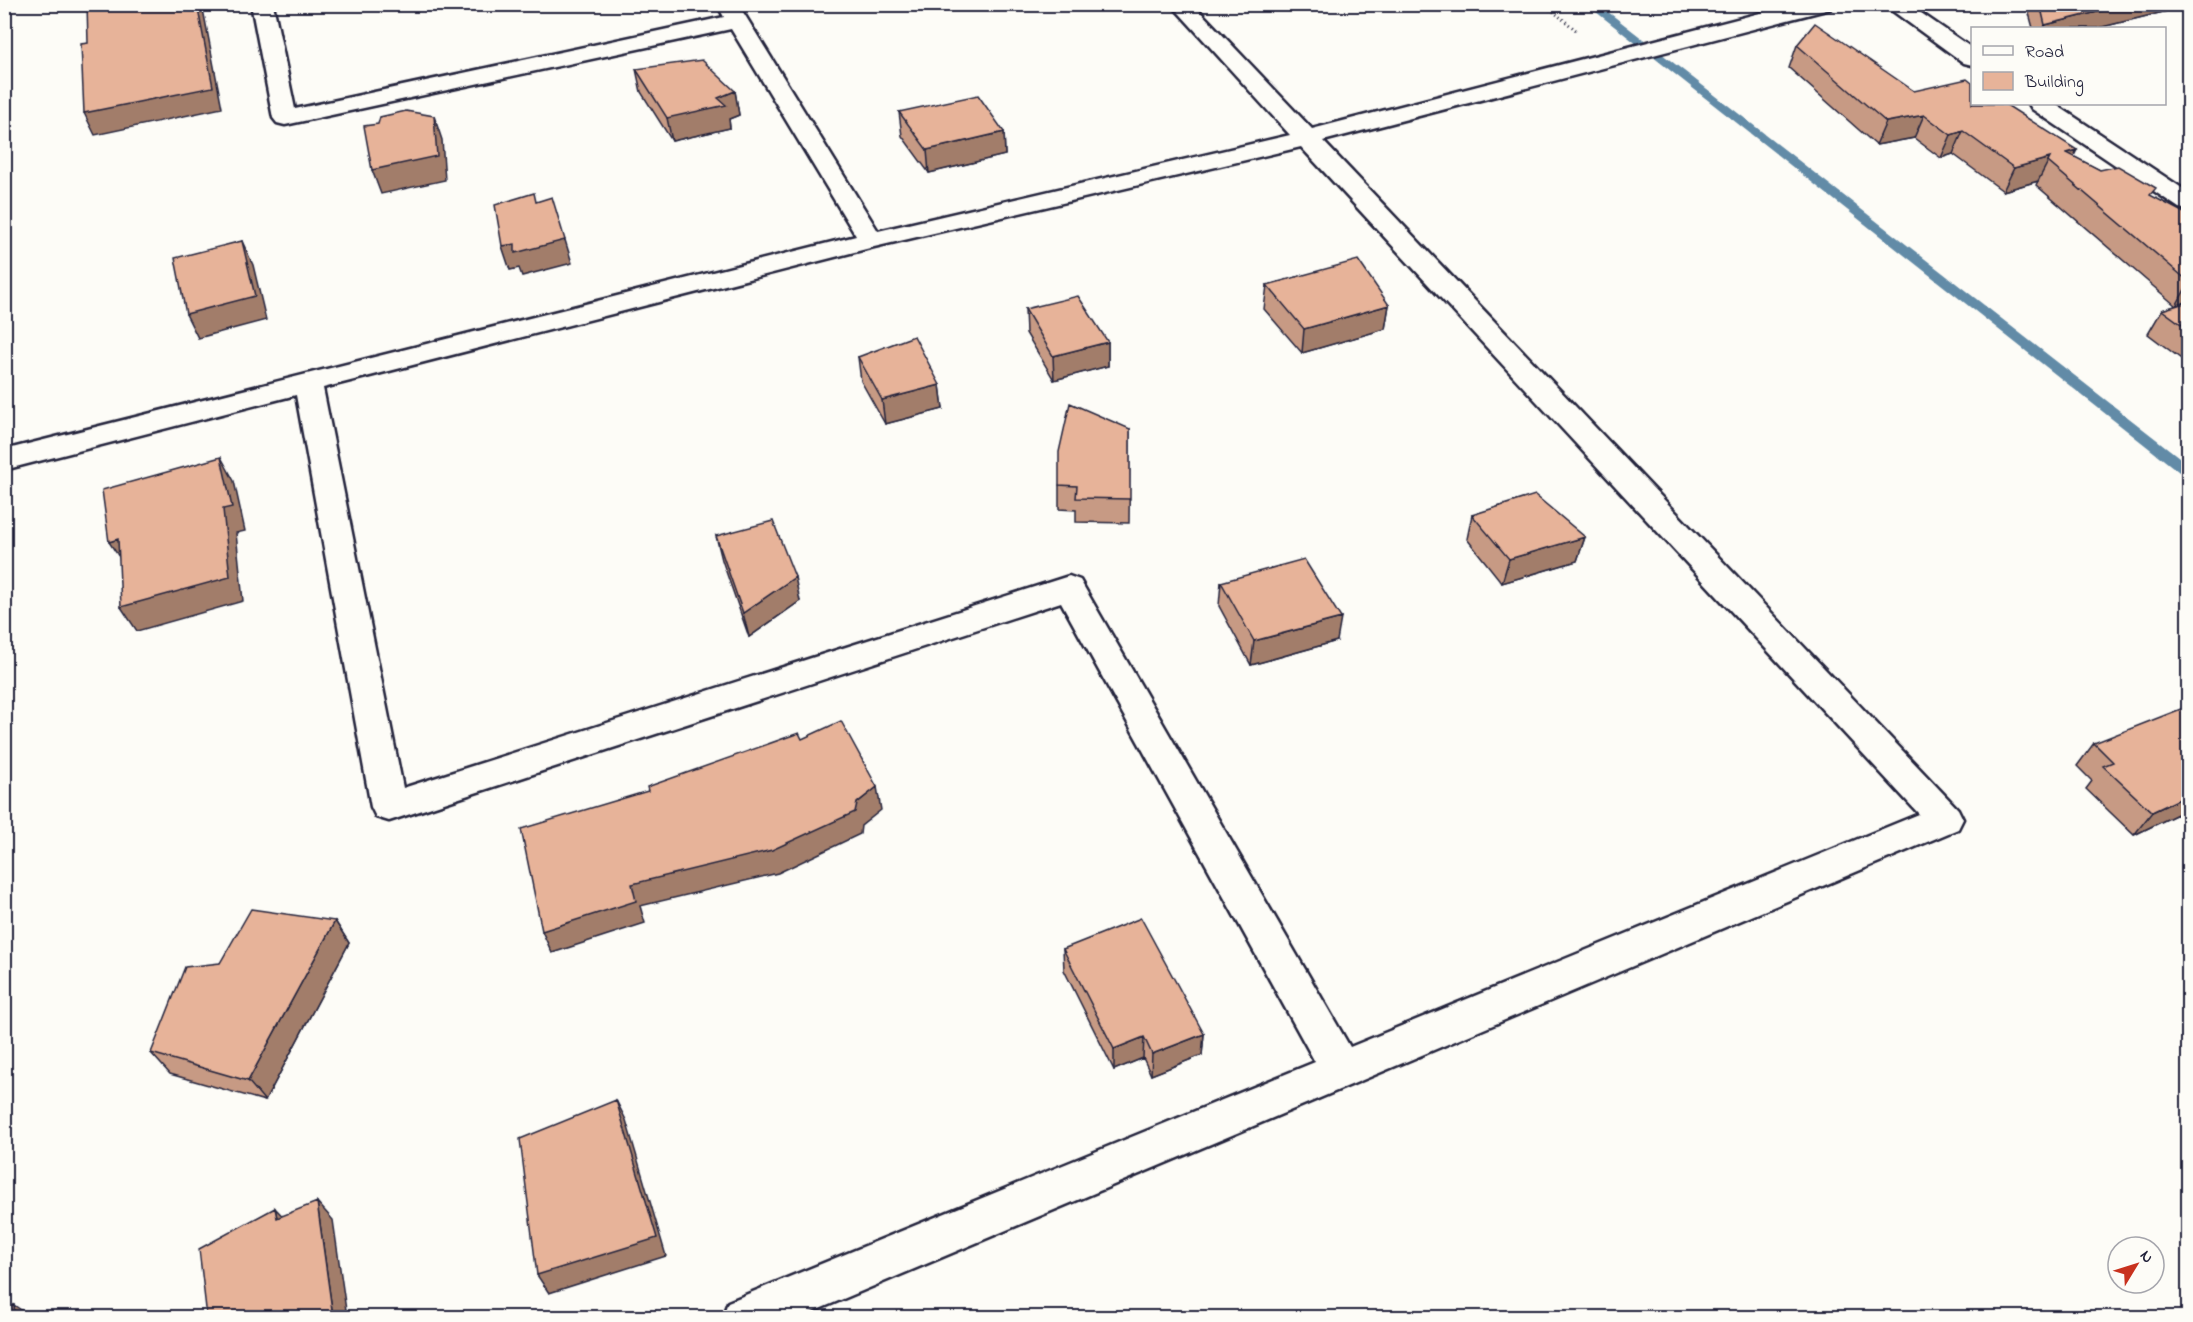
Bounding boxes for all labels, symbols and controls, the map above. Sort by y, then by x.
legend [1971,27,2166,105]
text: Road [2025,40,2064,66]
text: Building [2024,70,2084,97]
north arrow [2106,1235,2166,1295]
text: N [2133,1245,2159,1269]

